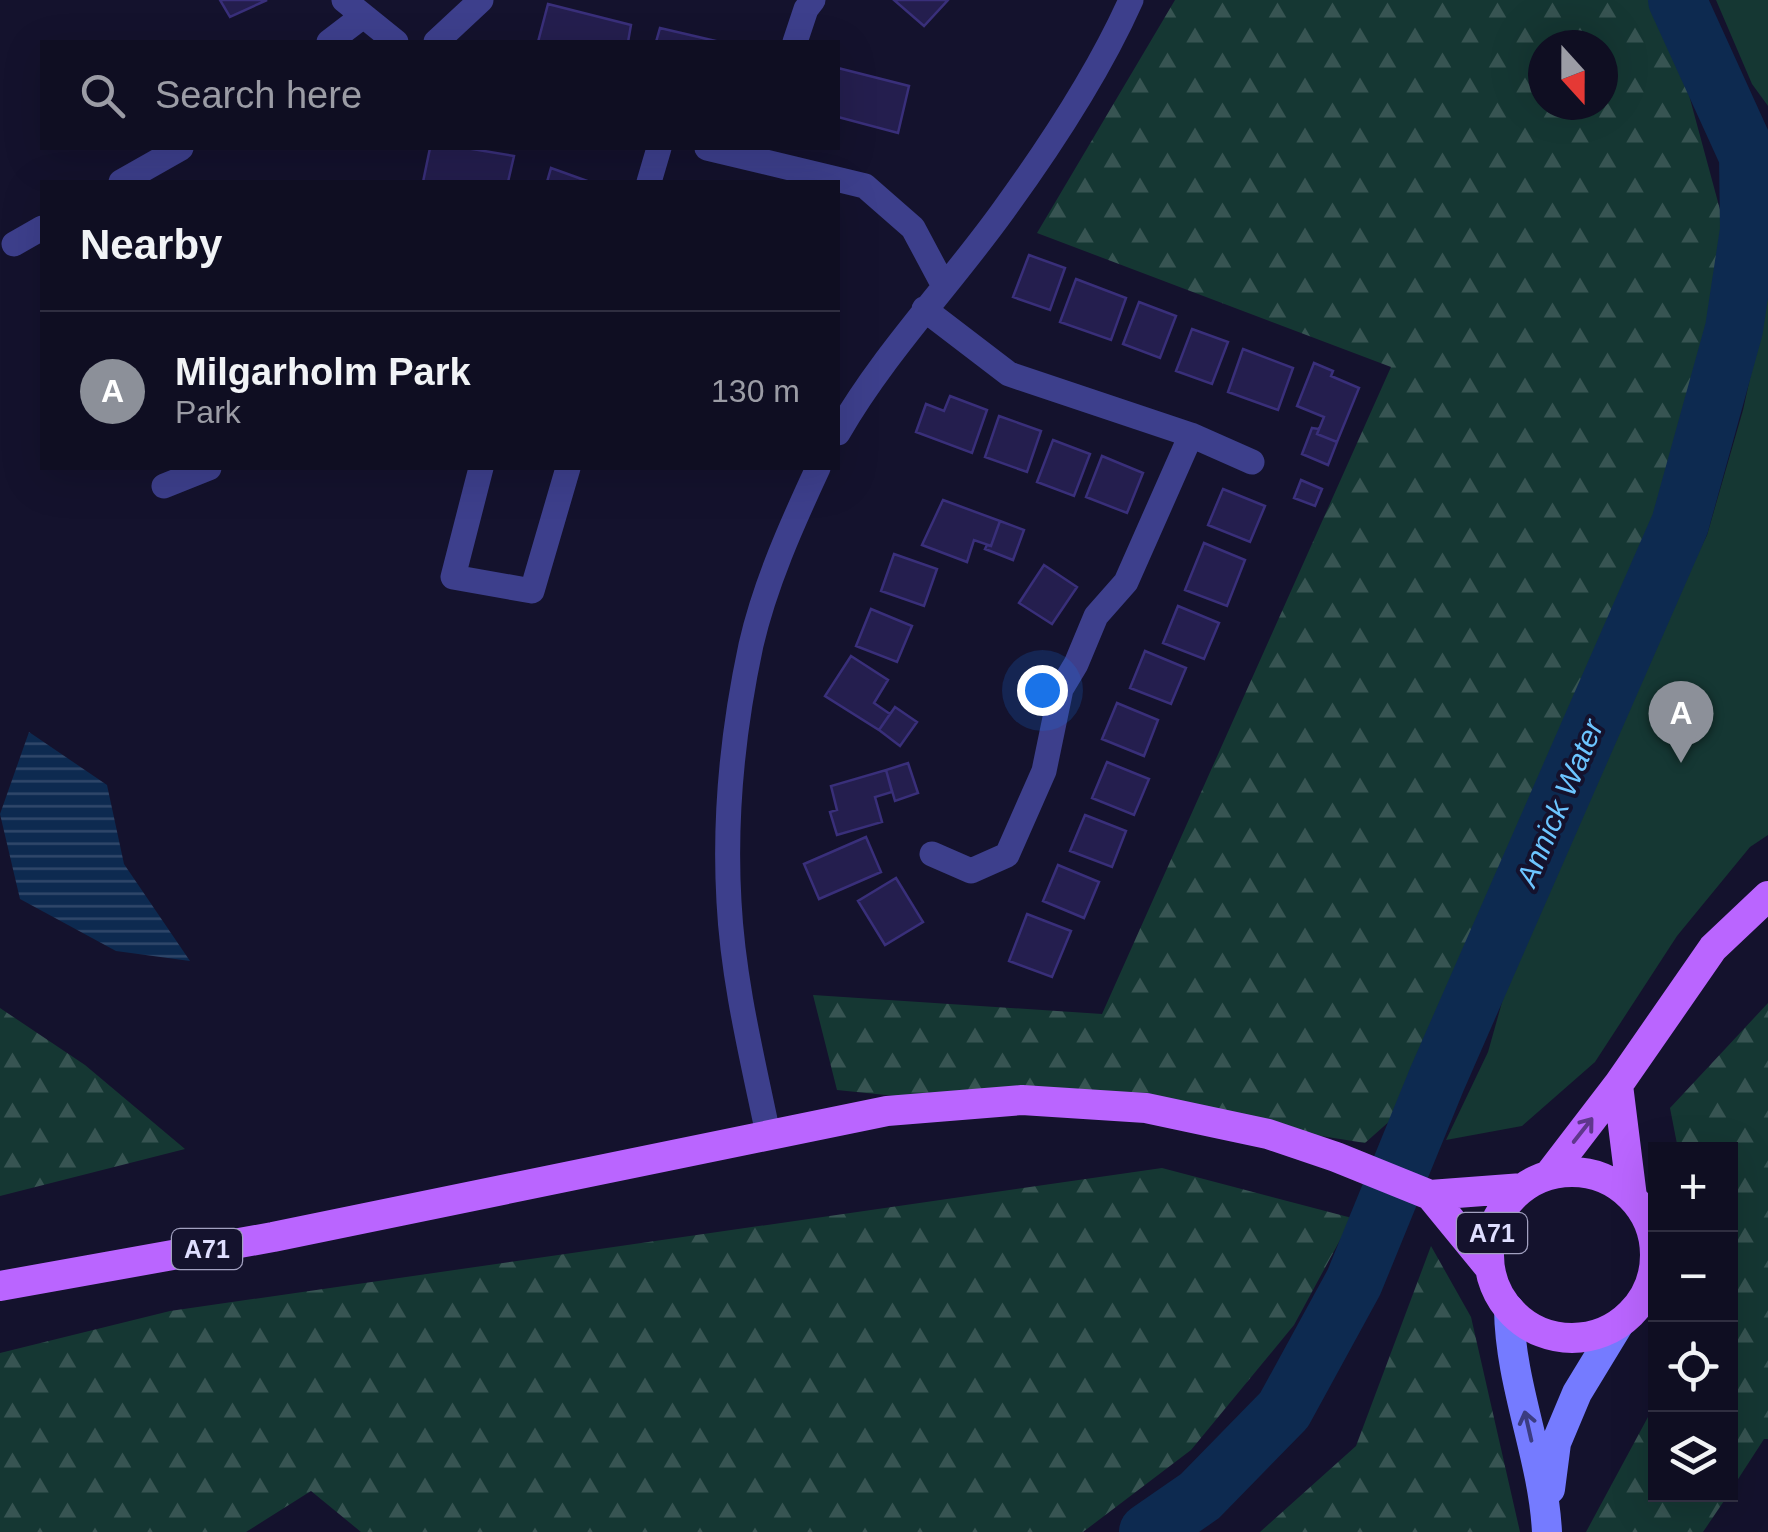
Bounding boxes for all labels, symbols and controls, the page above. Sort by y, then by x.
north arrow [1528,30,1618,120]
search box [40,40,840,150]
icon: search [75,68,130,123]
text: Search here [155,74,362,116]
text: Nearby [80,221,222,268]
text: Milgarholm Park [175,351,471,393]
text: A [101,373,124,409]
text: 130 m [711,373,800,409]
text: Park [175,394,241,430]
your location [1017,665,1068,716]
pin: A [1648,680,1714,763]
water label: Annick Water [1509,714,1610,893]
one-way arrow [1573,1117,1594,1144]
map controls [1648,1142,1738,1502]
button: + [1648,1142,1738,1232]
road number: A71 [1457,1213,1527,1253]
road number: A71 [172,1229,242,1269]
button: − [1648,1232,1738,1322]
button: locate [1648,1322,1738,1412]
one-way arrow [1518,1411,1536,1443]
button: layers [1648,1412,1738,1502]

